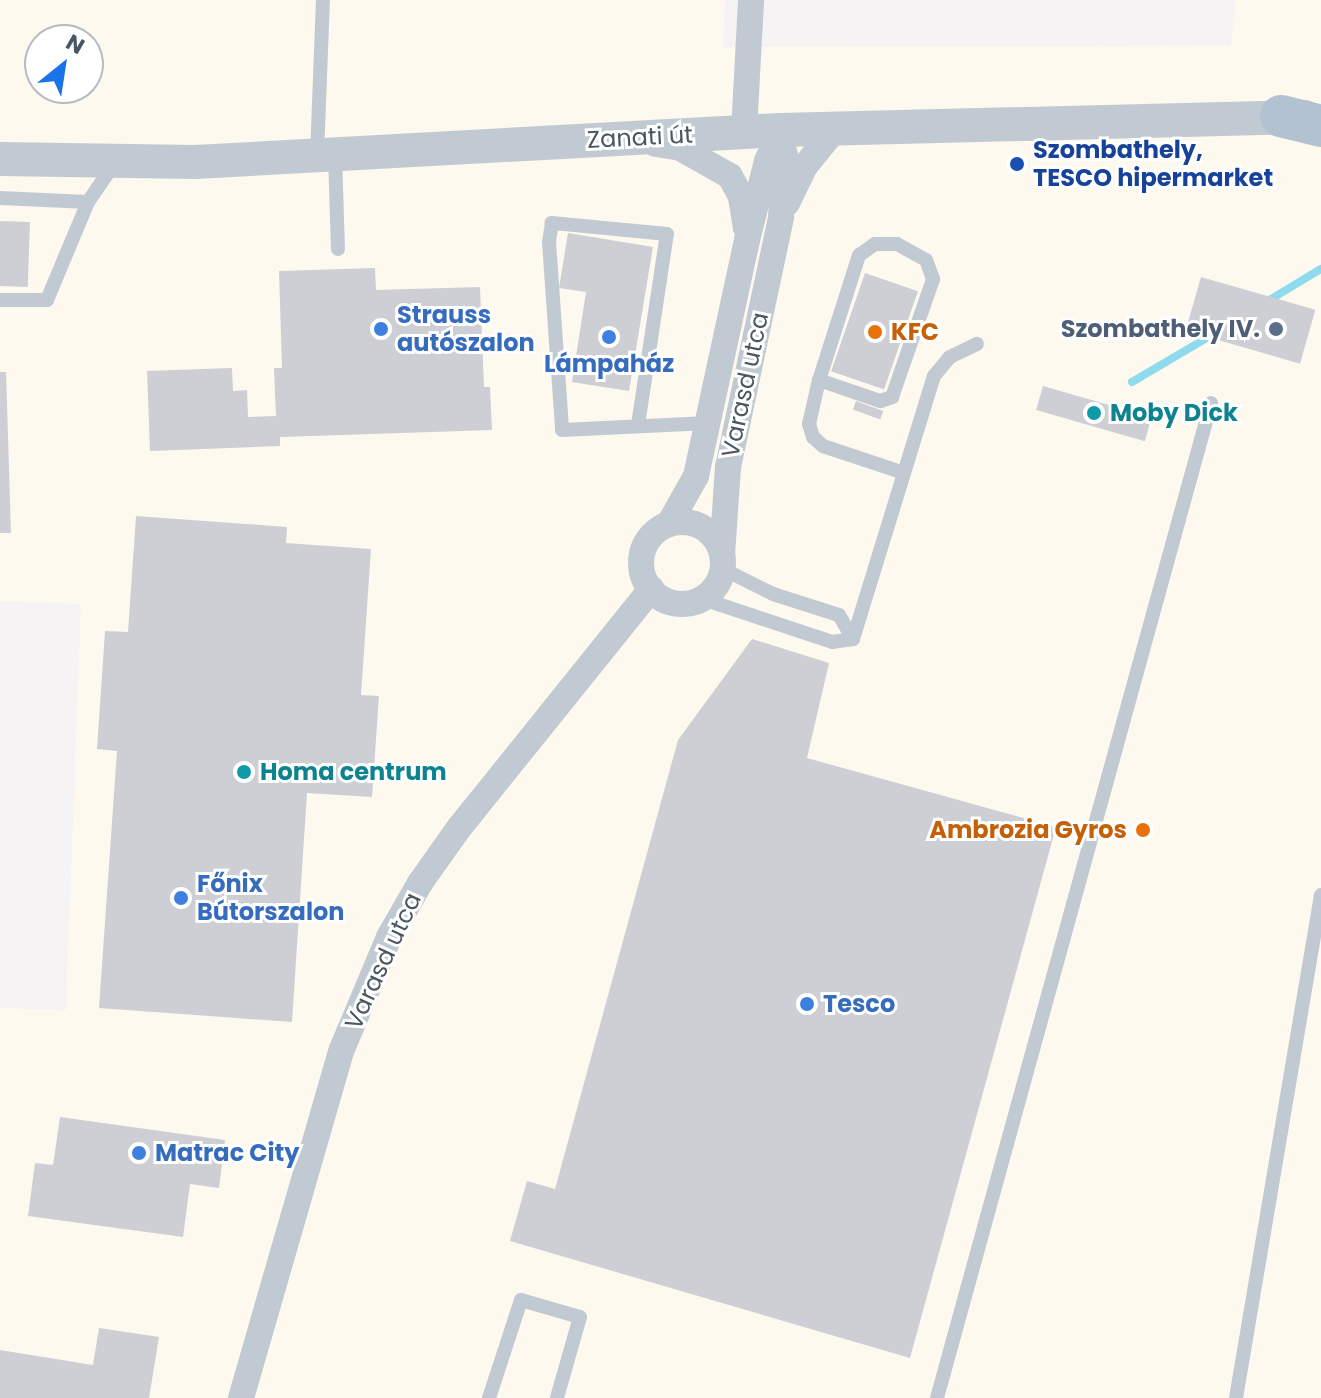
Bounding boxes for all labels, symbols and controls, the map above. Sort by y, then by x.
north arrow [24,24,104,104]
text: N [60,27,90,62]
street label: Zanati út [586,120,694,154]
place label: Szombathely, TESCO hipermarket [1033,136,1273,192]
marker: Szombathely, TESCO hipermarket [1008,155,1026,173]
place label: Strauss autószalon [397,301,535,357]
street label: Varasd utca [716,310,774,460]
place label: Szombathely IV. [1061,315,1260,343]
place label: KFC [891,318,939,346]
marker: Strauss autószalon [372,320,390,338]
marker: Szombathely IV. [1267,320,1285,338]
marker: KFC [866,323,884,341]
marker: Lámpaház [600,328,618,346]
place label: Lámpaház [544,350,674,378]
place label: Moby Dick [1110,399,1238,427]
marker: Moby Dick [1085,404,1103,422]
place label: Homa centrum [260,758,447,786]
marker: Homa centrum [235,763,253,781]
place label: Ambrozia Gyros [929,816,1127,844]
marker: Ambrozia Gyros [1134,821,1152,839]
place label: Főnix Bútorszalon [197,870,344,926]
street label: Varasd utca [339,888,427,1034]
marker: Főnix Bútorszalon [172,889,190,907]
place label: Tesco [823,990,895,1018]
marker: Tesco [798,995,816,1013]
place label: Matrac City [155,1139,300,1167]
marker: Matrac City [130,1144,148,1162]

